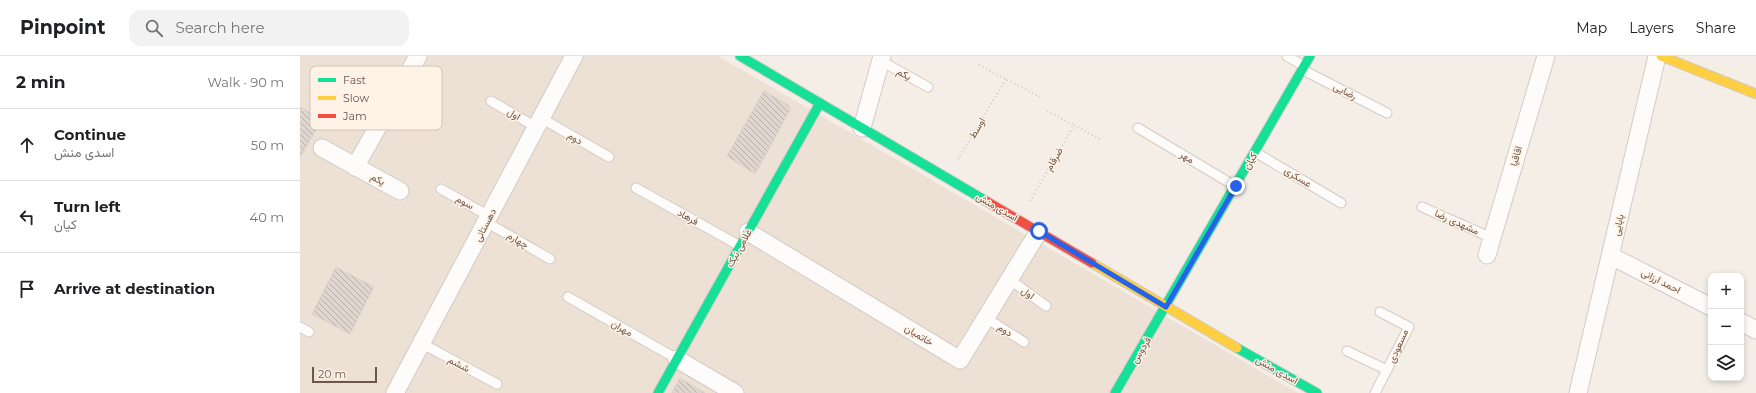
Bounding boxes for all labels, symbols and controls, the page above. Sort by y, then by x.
search box [129,10,409,46]
text: Pinpoint [20,16,105,39]
icon: search [143,17,165,39]
text: Search here [175,18,265,37]
text: Map [1576,19,1607,37]
text: Layers [1629,19,1674,37]
text: Share [1696,19,1736,37]
street label: یکم [894,65,914,83]
legend [310,66,442,130]
text: 2 min [16,72,66,92]
text: Fast [343,73,367,87]
text: Walk · 90 m [208,74,284,90]
street label: رضایی [1331,80,1359,102]
text: Slow [343,91,369,105]
street label: اول [505,105,523,123]
text: Jam [342,109,367,123]
street label: اوسط [966,115,988,141]
text: Continue [54,125,126,144]
street label: دوم [565,129,585,148]
icon: ahead [16,134,38,156]
text: 50 m [251,137,284,153]
text: اسدی منش [54,144,114,160]
street label: اقاقیا [1507,144,1525,168]
street label: ضرقام [1042,145,1066,173]
street label: مهر [1177,147,1196,166]
street label: کیان [1240,150,1260,172]
street label: عسکری [1282,164,1314,190]
street label: یکم [369,170,387,188]
route end [1227,177,1245,195]
street label: اسدی منش [974,190,1020,224]
street label: سوم [454,192,476,212]
text: Turn left [54,197,121,216]
icon: left [16,206,38,228]
street label: دهستانی [471,206,499,244]
street label: فرهاد [675,206,701,228]
street label: مشهدی رضا [1433,206,1481,238]
text: 40 m [250,209,284,225]
street label: بابایی [1609,213,1627,237]
text: کیان [54,216,77,232]
route start [1030,222,1048,240]
street label: غلامی نیک [723,227,755,269]
street label: چهارم [504,229,531,252]
street label: احمد ارزانی [1639,266,1683,296]
map controls [1708,273,1744,381]
button: + [1708,273,1744,309]
icon: arrive [16,278,38,300]
text: Arrive at destination [54,279,215,298]
street label: اول [1019,284,1037,302]
button: − [1708,309,1744,345]
street label: مهران [609,317,635,339]
street label: دوم [995,320,1015,340]
street label: خاتمیان [902,321,936,349]
street label: مسعودی [1385,327,1411,365]
street label: فردوس [1128,334,1154,366]
button: layers [1708,345,1744,381]
street label: ششم [446,353,472,375]
street label: اسدی منش [1254,353,1300,387]
scale bar [312,365,377,384]
text: 20 m [318,367,346,381]

